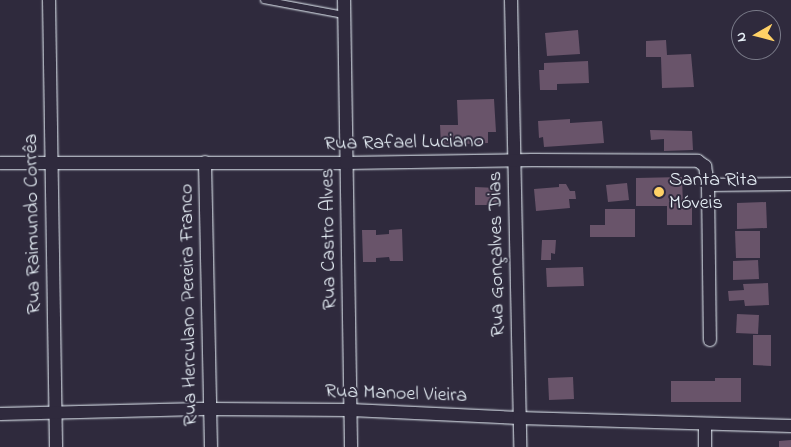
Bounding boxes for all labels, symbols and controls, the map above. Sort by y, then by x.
north arrow [731,10,781,60]
text: N [731,31,753,43]
street label: Rua Rafael Luciano [324,130,484,156]
street label: Rua Raimundo Corrêa [19,133,47,315]
street label: Rua Castro Alves [316,168,342,310]
place label: Santa Rita Móveis [669,168,757,215]
street label: Rua Gonçalves Dias [484,171,510,337]
street label: Rua Herculano Pereira Franco [175,184,203,426]
marker: Santa Rita Móveis [653,186,665,198]
street label: Rua Manoel Vieira [324,380,468,408]

